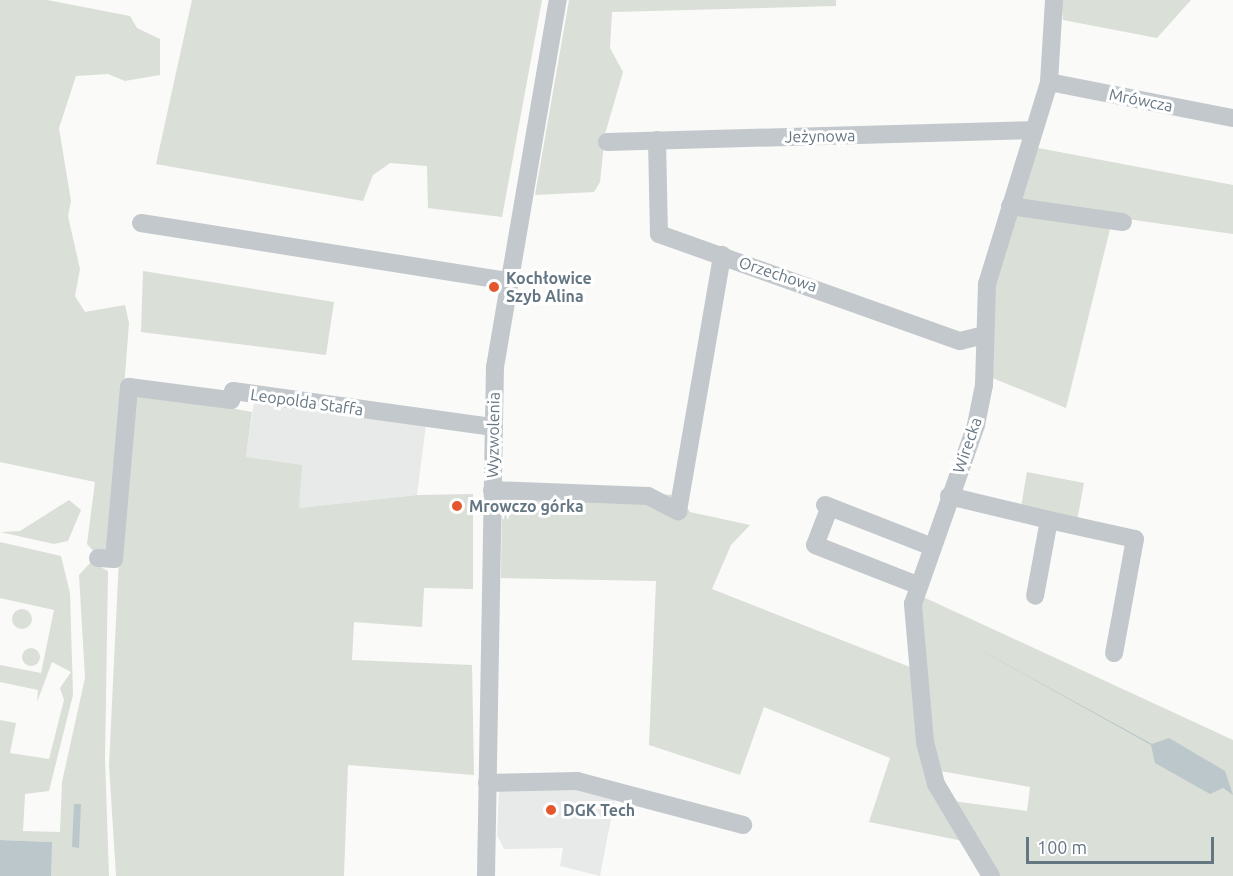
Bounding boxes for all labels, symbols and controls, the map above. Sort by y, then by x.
street label: Mrówcza [1107,84,1175,116]
street label: Jeżynowa [784,126,856,146]
street label: Orzechowa [736,252,820,296]
place label: Kochłowice Szyb Alina [506,268,592,306]
marker: Kochłowice Szyb Alina [487,280,501,294]
street label: Leopolda Staffa [249,385,365,419]
street label: Wyzwolenia [483,392,503,478]
street label: Wirecka [949,415,985,475]
place label: Mrowczo górka [469,496,584,516]
marker: Mrowczo górka [450,499,464,513]
place label: DGK Tech [563,800,635,820]
marker: DGK Tech [544,803,558,817]
scale bar [1029,825,1216,863]
text: 100 m [1037,837,1087,857]

